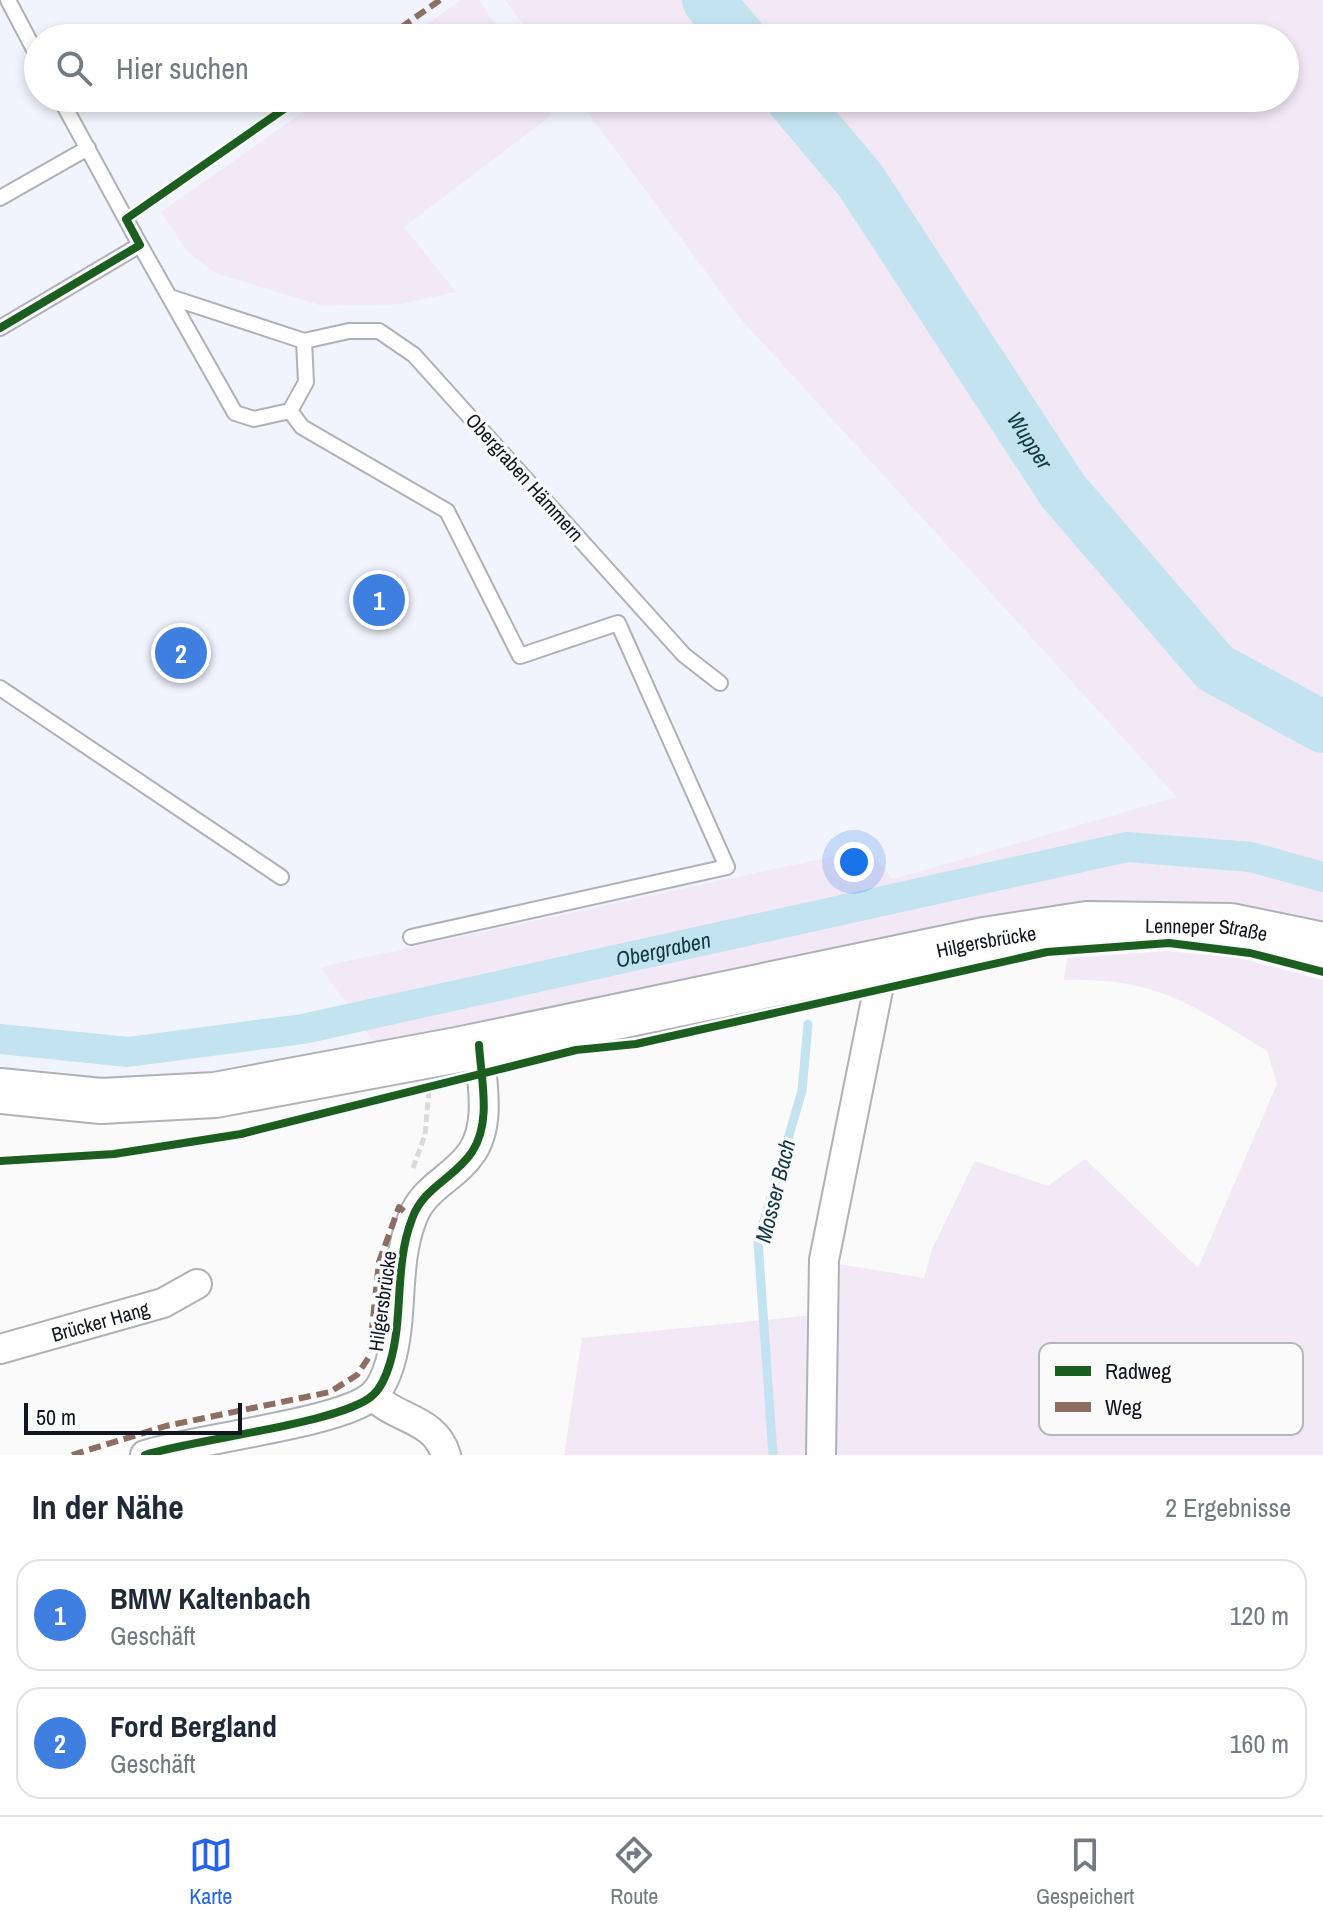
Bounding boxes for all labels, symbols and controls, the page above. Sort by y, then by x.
search box [24,24,1299,112]
icon: search [52,46,96,90]
text: Hier suchen [116,48,249,88]
water label: Wupper [1000,406,1060,476]
street label: Obergraben Hämmern [460,407,590,547]
pin: 1 [353,570,405,630]
pin: 2 [155,623,207,683]
your location [834,842,874,882]
street label: Lenneper Straße [1145,911,1270,947]
street label: Hilgersbrücke [934,919,1038,963]
water label: Obergraben [613,924,713,974]
water label: Mosser Bach [748,1136,802,1246]
street label: Hilgersbrücke [362,1249,402,1353]
street label: Brücker Hang [48,1294,152,1347]
legend [1039,1343,1303,1435]
text: Radweg [1105,1356,1171,1386]
text: Weg [1105,1392,1142,1422]
scale bar [24,1399,242,1435]
text: 50 m [36,1402,76,1432]
text: In der Nähe [32,1484,184,1530]
text: 2 Ergebnisse [1165,1490,1291,1525]
text: BMW Kaltenbach [110,1578,311,1618]
text: 1 [54,1598,66,1633]
text: 120 m [1230,1598,1289,1633]
text: Geschäft [110,1618,195,1653]
text: Ford Bergland [110,1706,277,1746]
text: 2 [54,1726,66,1761]
text: 160 m [1230,1726,1289,1761]
text: Geschäft [110,1746,195,1781]
tab: Karte [189,1833,233,1911]
tab: Route [610,1833,658,1911]
tab: Gespeichert [1036,1833,1134,1911]

